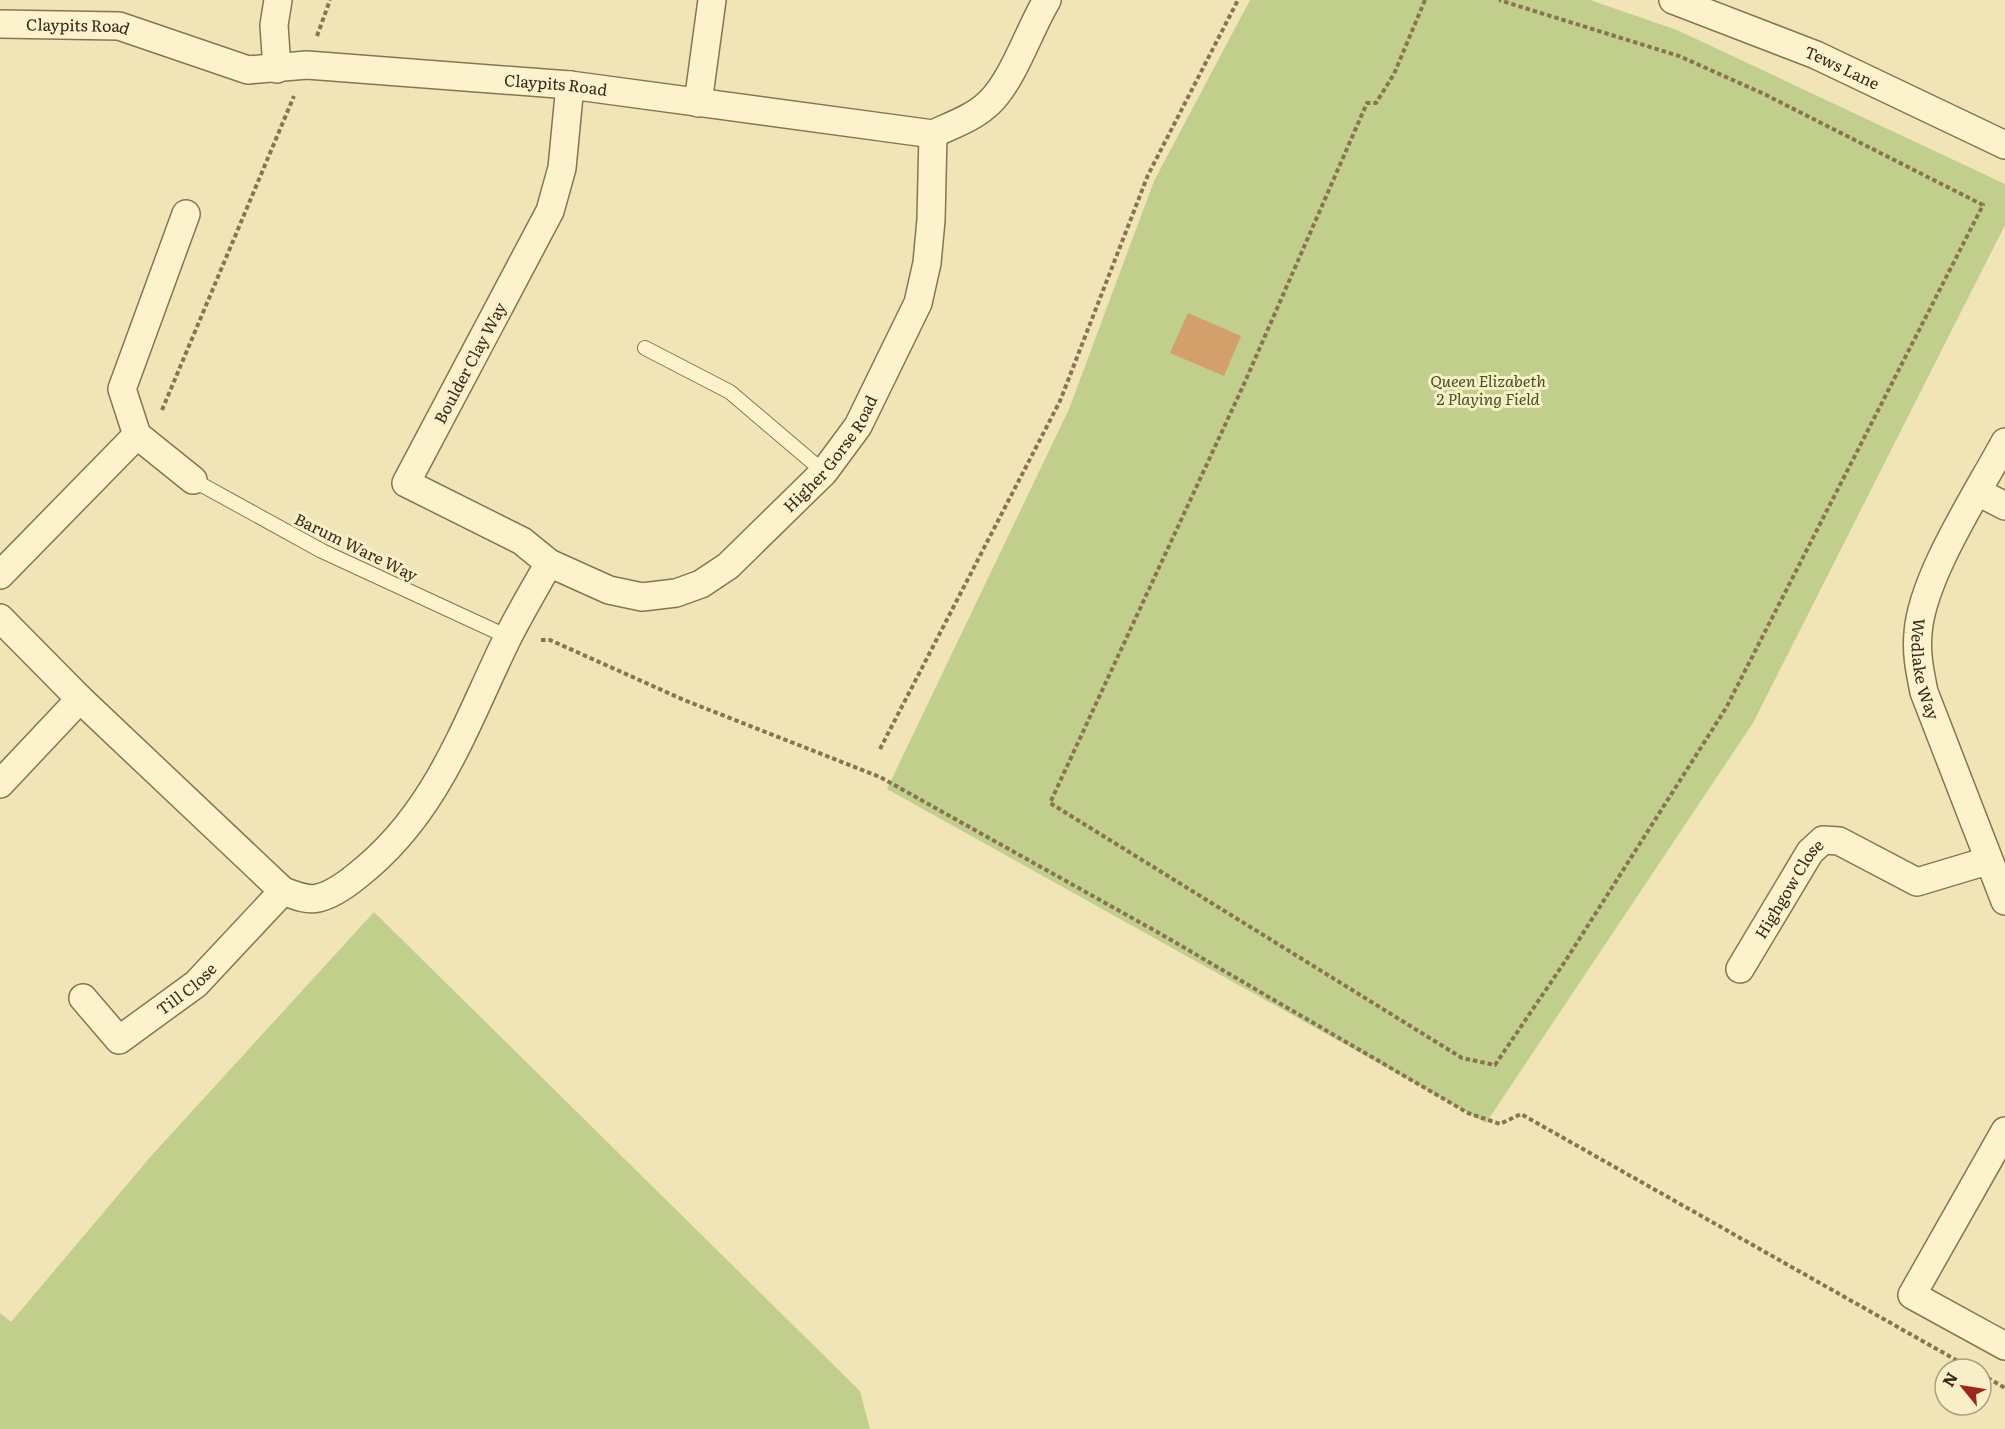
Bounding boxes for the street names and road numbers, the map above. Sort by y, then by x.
street label: Claypits Road [26,11,134,40]
street label: Tews Lane [1801,39,1884,95]
street label: Claypits Road [503,67,609,101]
street label: Boulder Clay Way [427,297,512,428]
street label: Higher Gorse Road [777,390,882,517]
street label: Barum Ware Way [291,506,423,587]
street label: Wedlake Way [1906,617,1947,724]
street label: Highgow Close [1748,833,1828,943]
street label: Till Close [151,957,221,1020]

